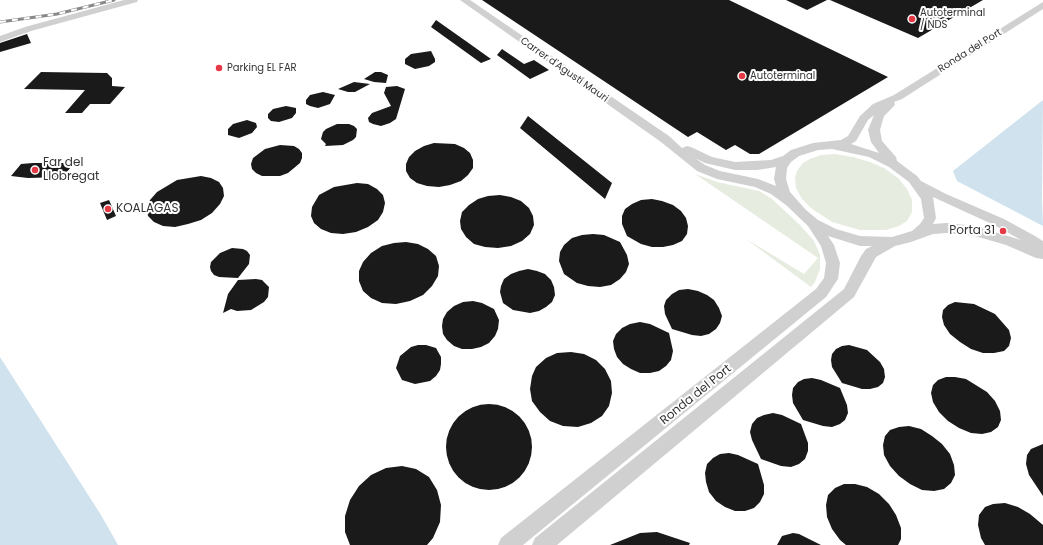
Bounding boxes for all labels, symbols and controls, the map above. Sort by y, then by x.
place label: Autoterminal / NDS [920,7,985,30]
marker: Autoterminal / NDS [907,14,917,24]
street label: Ronda del Port [936,27,1004,75]
street label: Carrer d'Agustí Mauri [518,35,610,105]
place label: Parking EL FAR [227,62,297,74]
marker: Parking EL FAR [214,63,224,73]
place label: Autoterminal [750,70,815,82]
marker: Autoterminal [737,71,747,81]
place label: Far del Llobregat [43,156,99,184]
marker: Far del Llobregat [30,165,40,175]
place label: KOALAGAS [116,202,178,216]
marker: KOALAGAS [103,204,113,214]
place label: Porta 31 [949,224,995,238]
marker: Porta 31 [998,226,1008,236]
street label: Ronda del Port [658,362,734,428]

